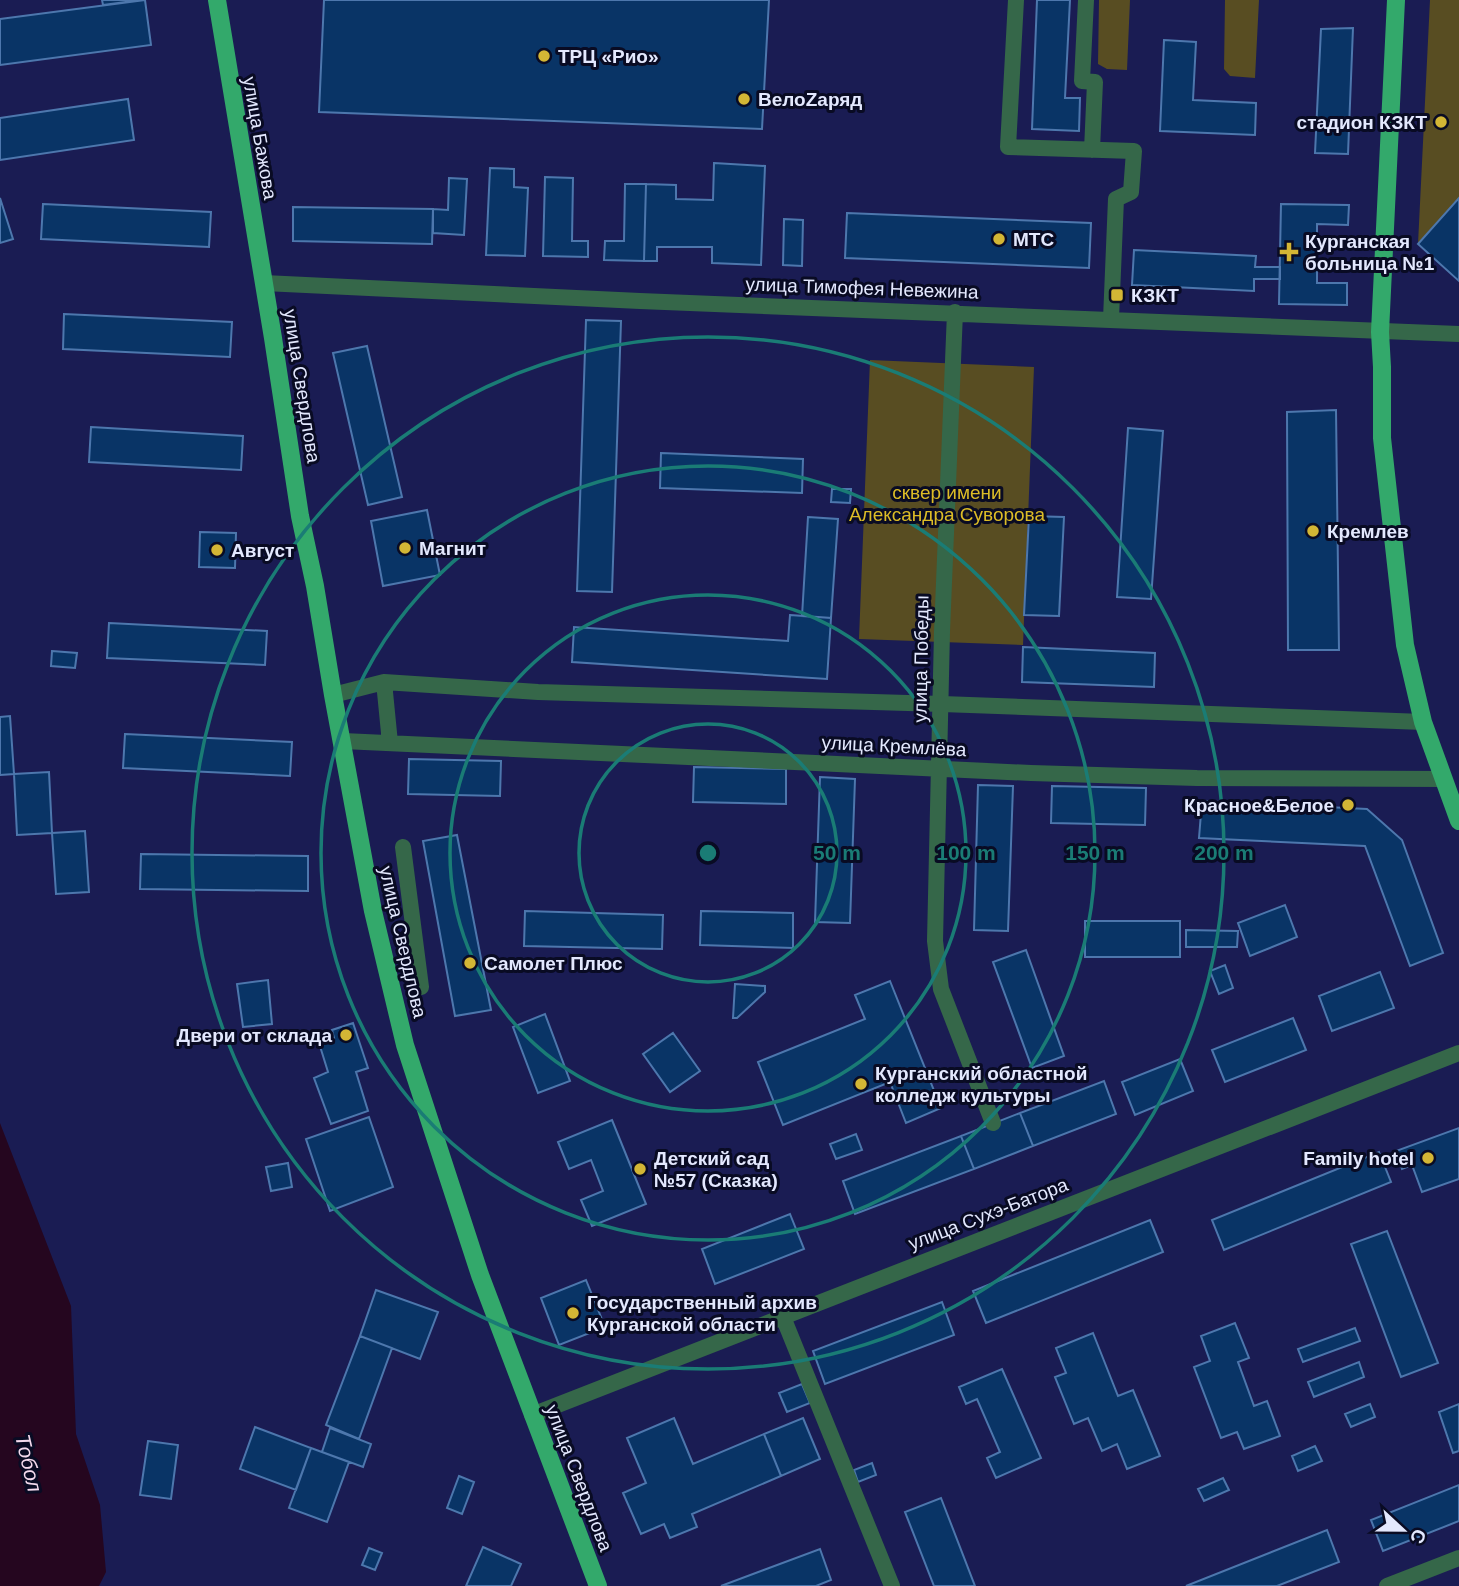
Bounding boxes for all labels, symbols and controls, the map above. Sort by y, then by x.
place label: ТРЦ «Рио» [558,46,659,67]
marker: ТРЦ «Рио» [536,48,552,64]
street label: улица Бажова [239,75,281,201]
place label: ВелоZаряд [758,89,862,110]
marker: ВелоZаряд [736,91,752,107]
place label: стадион КЗКТ [1297,112,1427,133]
marker: стадион КЗКТ [1433,114,1449,130]
place label: МТС [1013,229,1054,250]
marker: МТС [991,231,1007,247]
place label: Курганская больница №1 [1305,231,1435,274]
marker: Курганская больница №1 [1279,242,1299,262]
street label: улица Тимофея Невежина [745,273,979,303]
place label: КЗКТ [1131,285,1179,306]
marker: КЗКТ [1109,287,1125,303]
street label: улица Свердлова [279,308,325,465]
park label: сквер имени Александра Суворова [849,482,1046,525]
place label: Кремлев [1327,521,1409,542]
marker: Кремлев [1305,523,1321,539]
place label: Магнит [419,538,486,559]
place label: Август [231,540,294,561]
marker: Магнит [397,540,413,556]
marker: Август [209,542,225,558]
street label: улица Победы [909,595,933,723]
street label: улица Кремлёва [821,732,967,760]
place label: Красное&Белое [1184,795,1334,816]
marker: Красное&Белое [1340,797,1356,813]
centre of rings [696,841,720,865]
text: 50 m [813,841,861,864]
text: 100 m [936,841,996,864]
text: 150 m [1065,841,1125,864]
text: 200 m [1194,841,1254,864]
street label: улица Свердлова [375,864,431,1020]
place label: Самолет Плюс [484,953,623,974]
marker: Самолет Плюс [462,955,478,971]
place label: Двери от склада [177,1025,332,1046]
marker: Двери от склада [338,1027,354,1043]
place label: Курганский областной колледж культуры [875,1063,1087,1106]
marker: Курганский областной колледж культуры [853,1076,869,1092]
place label: Детский сад №57 (Сказка) [654,1148,778,1191]
place label: Family hotel [1303,1148,1414,1169]
marker: Family hotel [1420,1150,1436,1166]
marker: Детский сад №57 (Сказка) [632,1161,648,1177]
street label: улица Сухэ-Батора [905,1174,1071,1254]
place label: Государственный архив Курганской области [587,1292,817,1335]
marker: Государственный архив Курганской области [565,1305,581,1321]
street label: улица Свердлова [541,1402,617,1555]
water label: Тобол [11,1432,47,1494]
north arrow [1368,1495,1438,1565]
text: С [1406,1526,1431,1547]

